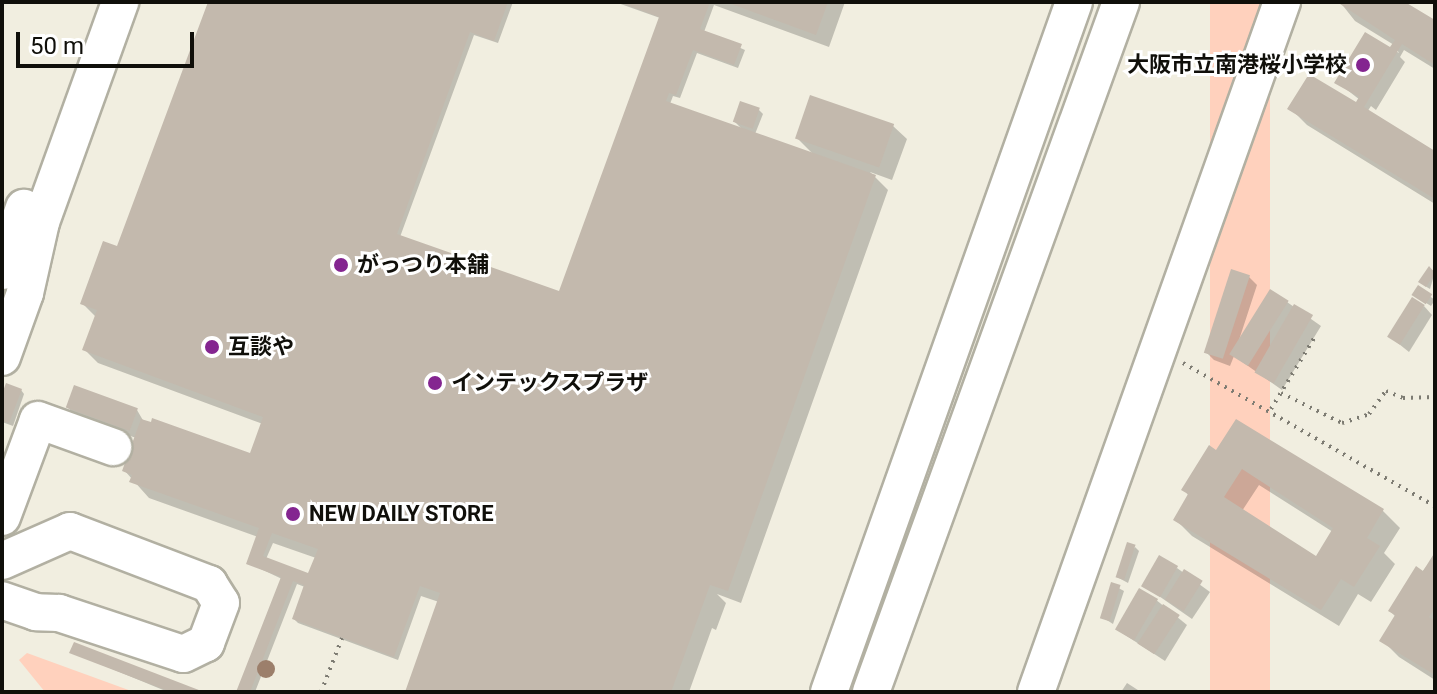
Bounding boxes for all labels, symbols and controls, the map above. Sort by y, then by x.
scale bar [20,16,198,66]
text: 50 m [30,32,84,60]
place label: 大阪市立南港桜小学校 [1127,52,1347,78]
marker: 大阪市立南港桜小学校 [1354,56,1372,74]
place label: がっつり本舗 [357,252,489,278]
marker: がっつり本舗 [332,256,350,274]
place label: 互談や [228,334,294,360]
marker: 互談や [203,338,221,356]
place label: インテックスプラザ [451,370,649,396]
marker: インテックスプラザ [426,374,444,392]
place label: NEW DAILY STORE [309,501,494,527]
marker: NEW DAILY STORE [284,505,302,523]

